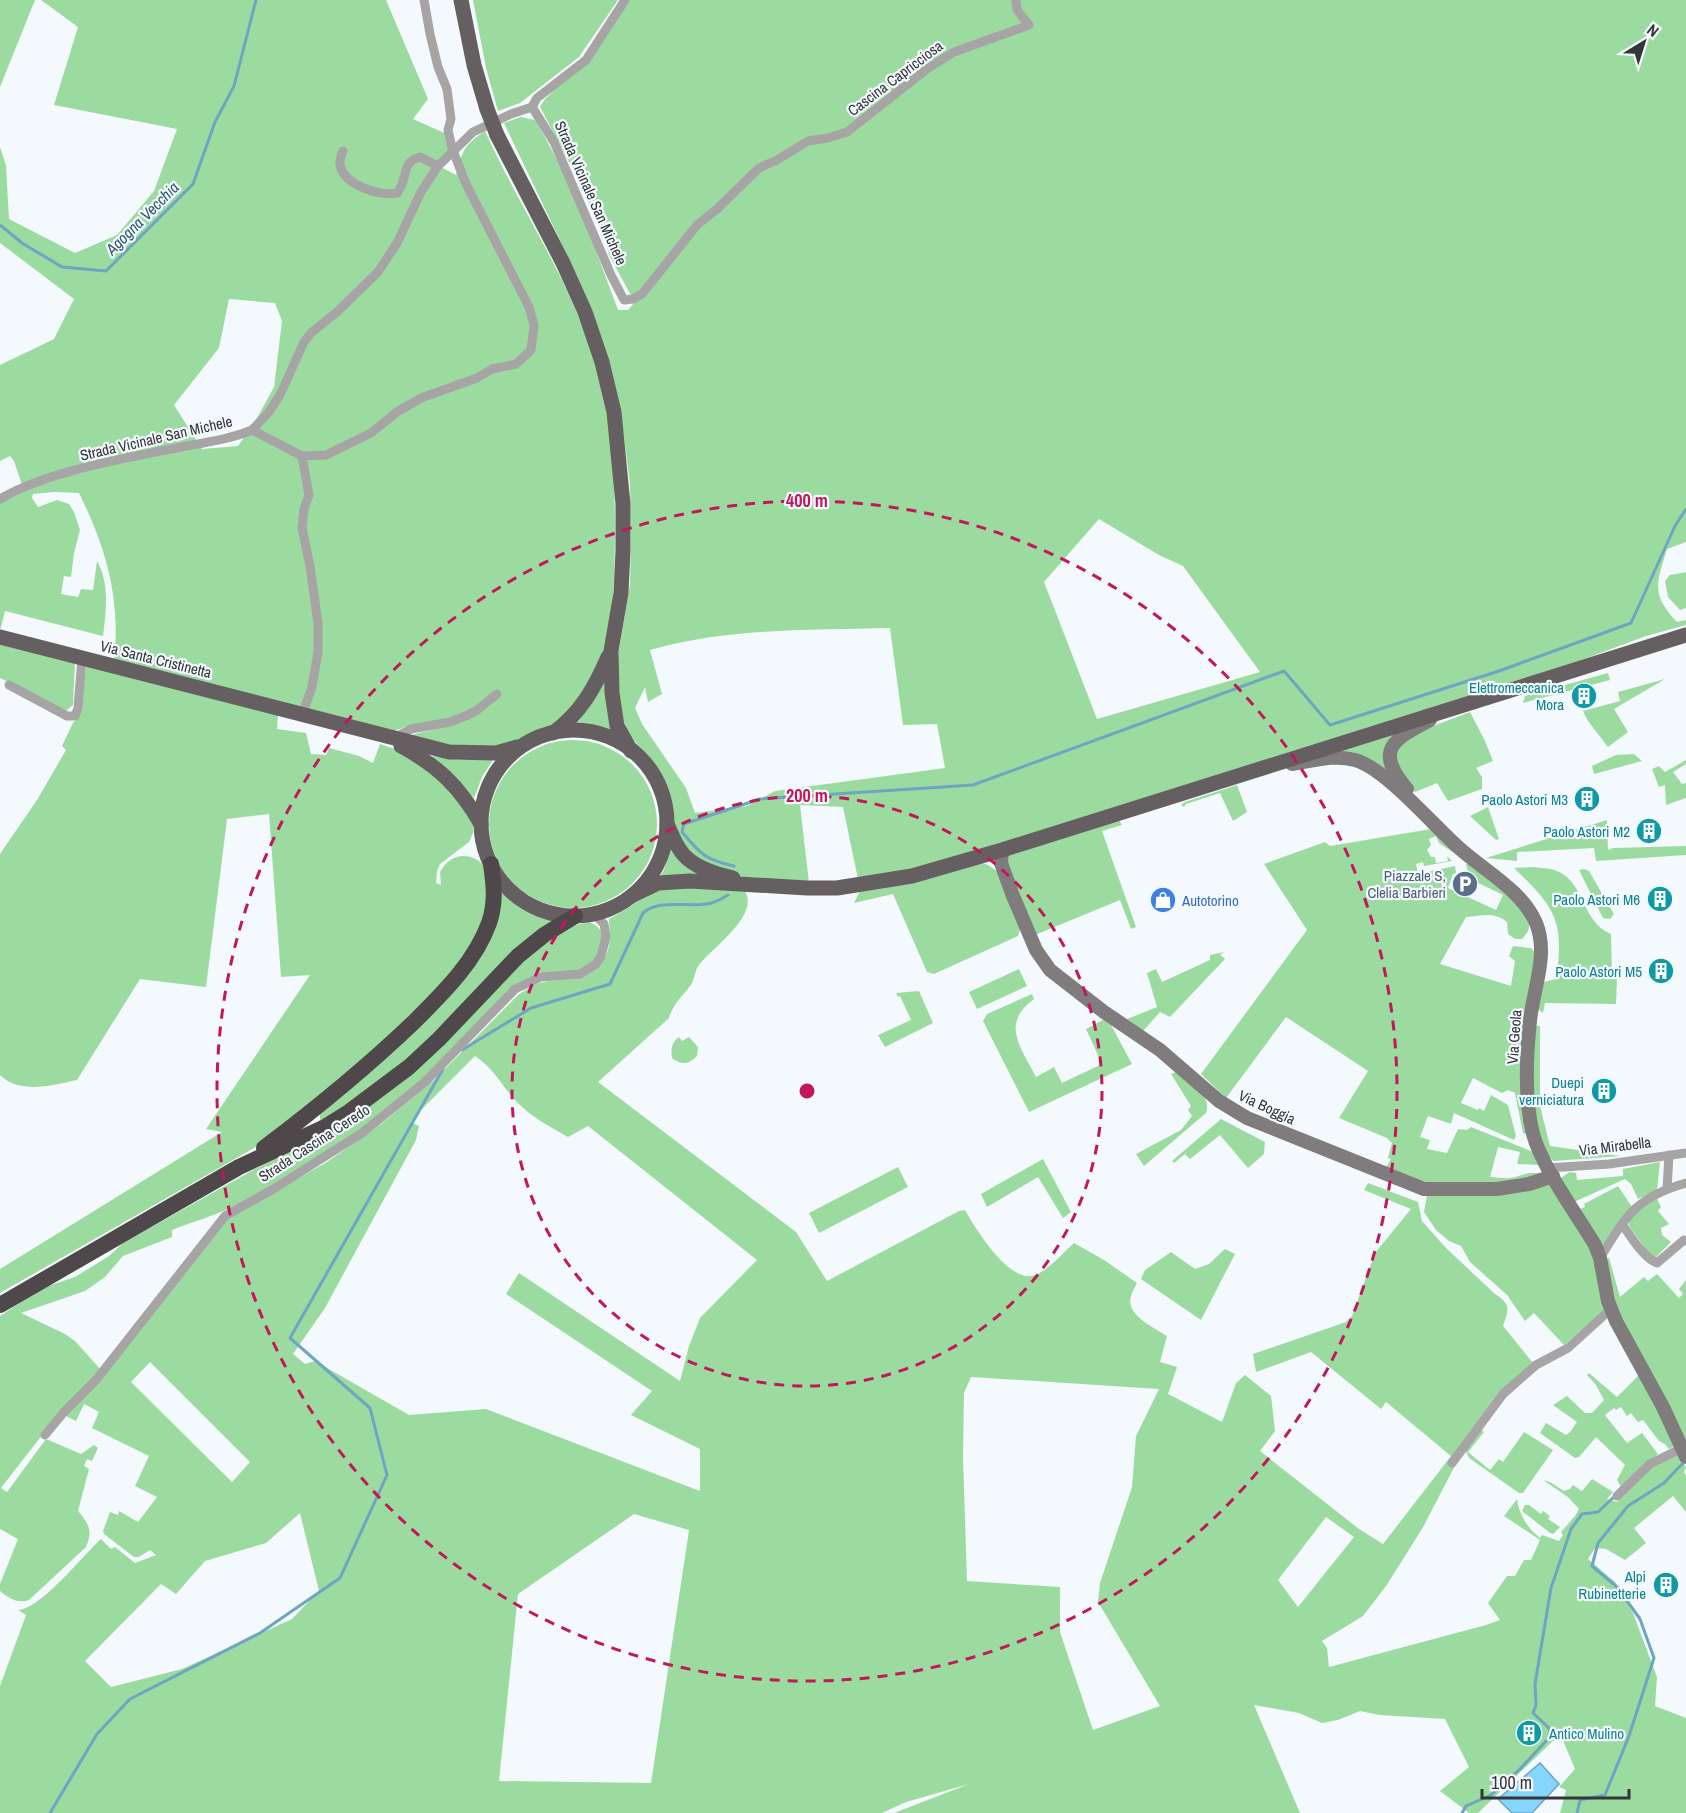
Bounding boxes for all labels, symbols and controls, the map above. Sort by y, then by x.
north arrow [1614,12,1674,72]
text: N [1643,19,1664,42]
street label: Cascina Capricciosa [843,35,947,121]
street label: Strada Vicinale San Michele [550,118,632,269]
water label: Agogna Vecchia [100,176,184,260]
street label: Strada Vicinale San Michele [78,410,234,466]
text: 400 m [786,488,828,513]
street label: Via Santa Cristinetta [98,635,214,683]
place label: Elettromeccanica Mora [1469,677,1564,715]
building icon: Elettromeccanica Mora [1569,681,1599,711]
text: 200 m [786,783,828,808]
building icon: Paolo Astori M3 [1572,784,1602,814]
place label: Paolo Astori M3 [1481,789,1568,810]
building icon: Paolo Astori M2 [1634,816,1664,846]
place label: Paolo Astori M2 [1543,821,1630,842]
place label: Piazzale S, Clelia Barbieri [1367,865,1446,903]
parking icon: Piazzale S, Clelia Barbieri [1450,869,1480,899]
building icon: Paolo Astori M6 [1645,884,1675,914]
shop icon: Autotorino [1148,885,1178,915]
place label: Paolo Astori M6 [1553,889,1640,910]
place label: Autotorino [1181,890,1239,911]
building icon: Paolo Astori M5 [1646,956,1676,986]
place label: Paolo Astori M5 [1555,961,1642,982]
street label: Via Geola [1502,1009,1526,1065]
place label: Duepi verniciatura [1519,1072,1584,1110]
building icon: Duepi verniciatura [1589,1076,1619,1106]
centre of rings [797,1081,817,1101]
street label: Via Boggia [1235,1085,1299,1129]
street label: Strada Cascina Ceredo [254,1099,374,1187]
street label: Via Mirabella [1578,1131,1652,1161]
place label: Alpi Rubinetterie [1578,1566,1646,1604]
building icon: Alpi Rubinetterie [1651,1570,1681,1600]
building icon: Antico Mulino [1514,1718,1544,1748]
place label: Antico Mulino [1548,1723,1624,1744]
scale bar [1482,1762,1629,1800]
text: 100 m [1491,1770,1532,1795]

